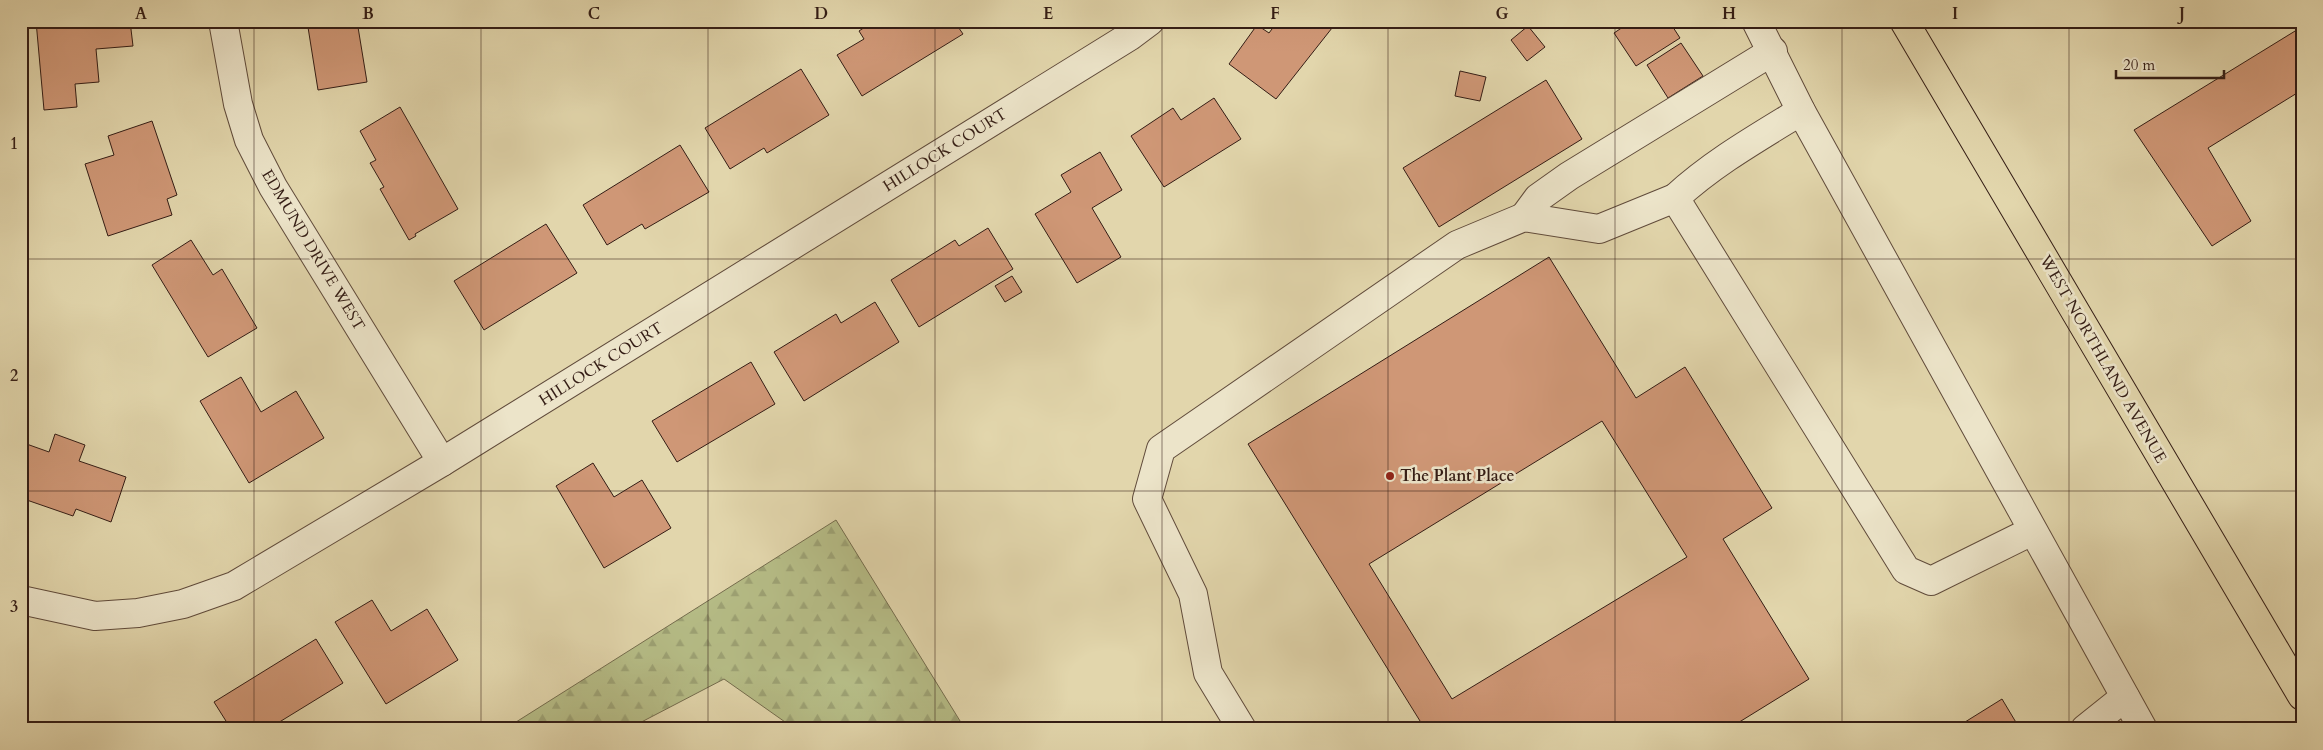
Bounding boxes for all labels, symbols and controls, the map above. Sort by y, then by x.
text: A [135,3,147,25]
text: B [362,3,374,25]
text: C [588,3,600,25]
text: D [814,3,828,25]
text: E [1043,3,1053,25]
text: F [1270,3,1280,25]
text: G [1495,3,1509,25]
text: H [1722,3,1736,25]
text: I [1952,3,1958,25]
text: J [2177,3,2185,25]
scale bar [2116,48,2223,80]
text: 20 m [2123,55,2155,75]
street label: HILLOCK COURT [879,103,1011,197]
text: 1 [10,133,18,155]
street label: EDMUND DRIVE WEST [256,165,370,335]
street label: WEST NORTHLAND AVENUE [2034,250,2172,467]
street label: HILLOCK COURT [535,317,667,411]
text: 2 [10,365,18,387]
place label: The Plant Place [1400,465,1515,487]
marker: The Plant Place [1384,470,1396,482]
text: 3 [10,596,18,618]

